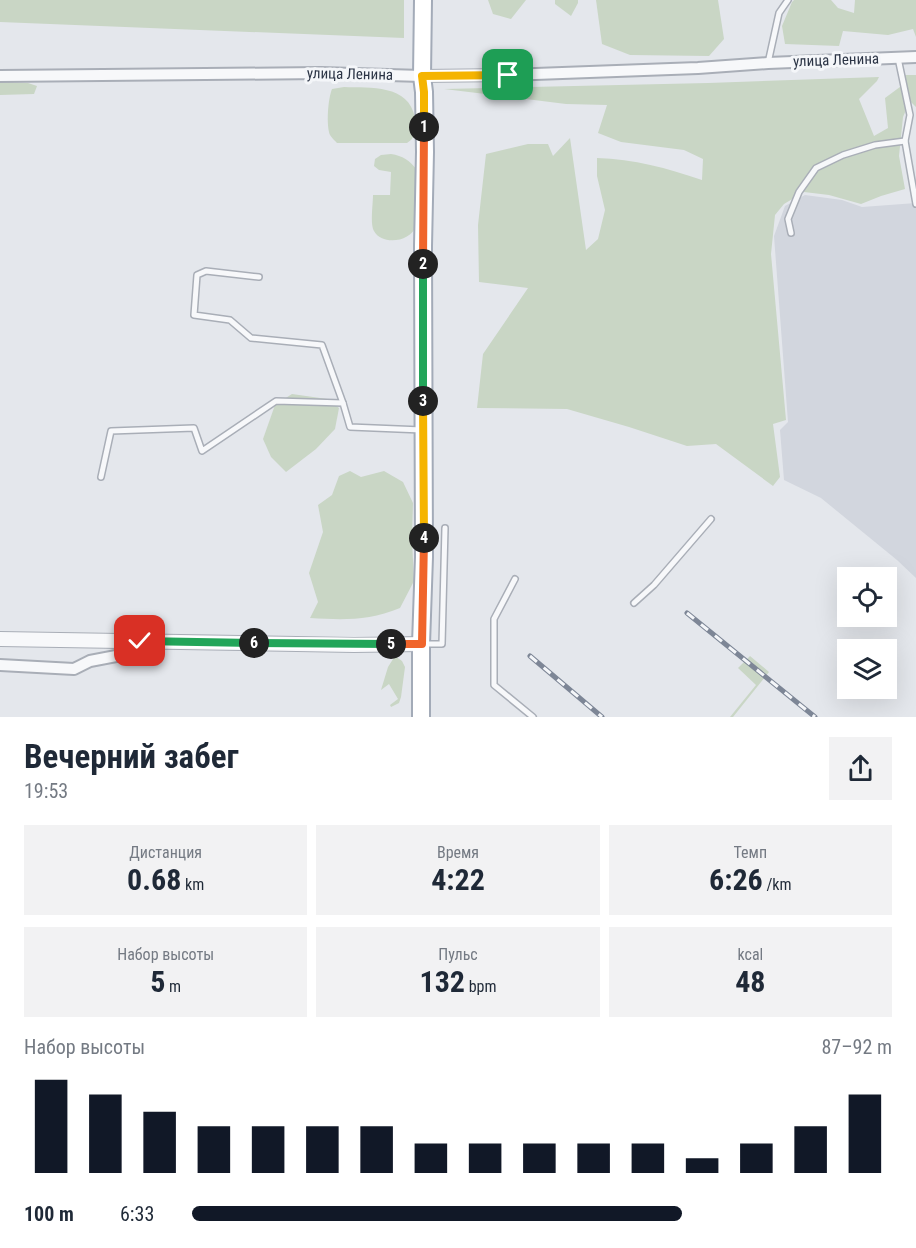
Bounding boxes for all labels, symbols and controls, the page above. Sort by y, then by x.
pin [482,49,533,100]
street label: улица Ленина [793,50,879,70]
icon: arrive [491,58,524,91]
street label: улица Ленина [307,64,393,84]
pin: 1 [409,112,439,142]
text: 1 [420,117,428,136]
pin: 2 [408,249,438,279]
text: 2 [419,254,427,273]
pin: 3 [408,386,438,416]
text: 3 [419,391,427,410]
pin: 4 [409,523,439,553]
text: 4 [420,528,428,547]
map controls [837,567,897,699]
button: locate [837,567,897,627]
pin [114,615,165,666]
icon: check [123,624,156,657]
pin: 6 [239,628,269,658]
pin: 5 [376,629,406,659]
text: 6 [250,633,258,652]
text: 5 [387,634,395,653]
button: layers [837,639,897,699]
text: Вечерний забег [24,737,239,776]
button: share [829,737,892,800]
text: 19:53 [24,779,68,803]
text: Дистанция [129,843,202,862]
text: Время [437,843,479,862]
text: Темп [734,843,767,862]
text: 0.68 [127,862,181,897]
text: 4:22 [431,862,485,897]
text: 6:26 [709,862,763,897]
text: km [181,875,204,894]
text: /km [763,875,792,894]
text: Набор высоты [117,945,214,964]
text: Пульс [438,945,478,964]
text: kcal [737,945,763,964]
text: 5 [150,964,165,999]
text: 132 [420,964,465,999]
text: 48 [735,964,765,999]
text: m [165,977,181,996]
text: bpm [465,977,496,996]
text: Набор высоты [24,1035,145,1059]
text: 87–92 m [821,1035,892,1059]
text: 100 m [24,1202,74,1226]
text: 6:33 [120,1202,154,1226]

